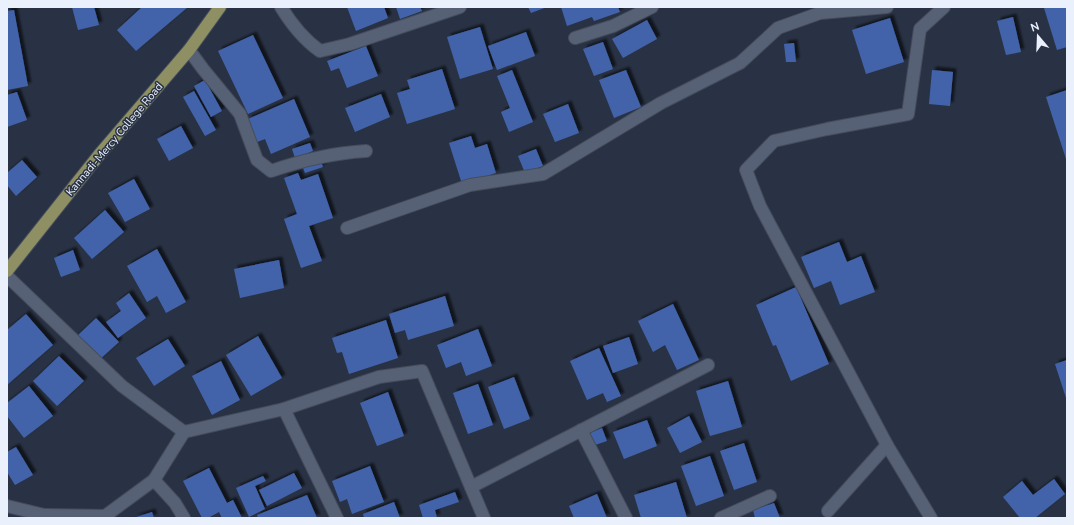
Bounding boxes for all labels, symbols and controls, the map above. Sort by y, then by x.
north arrow [1018,16,1058,56]
text: N [1029,19,1041,35]
street label: Kannadi-Mercy College Road [62,80,166,199]

